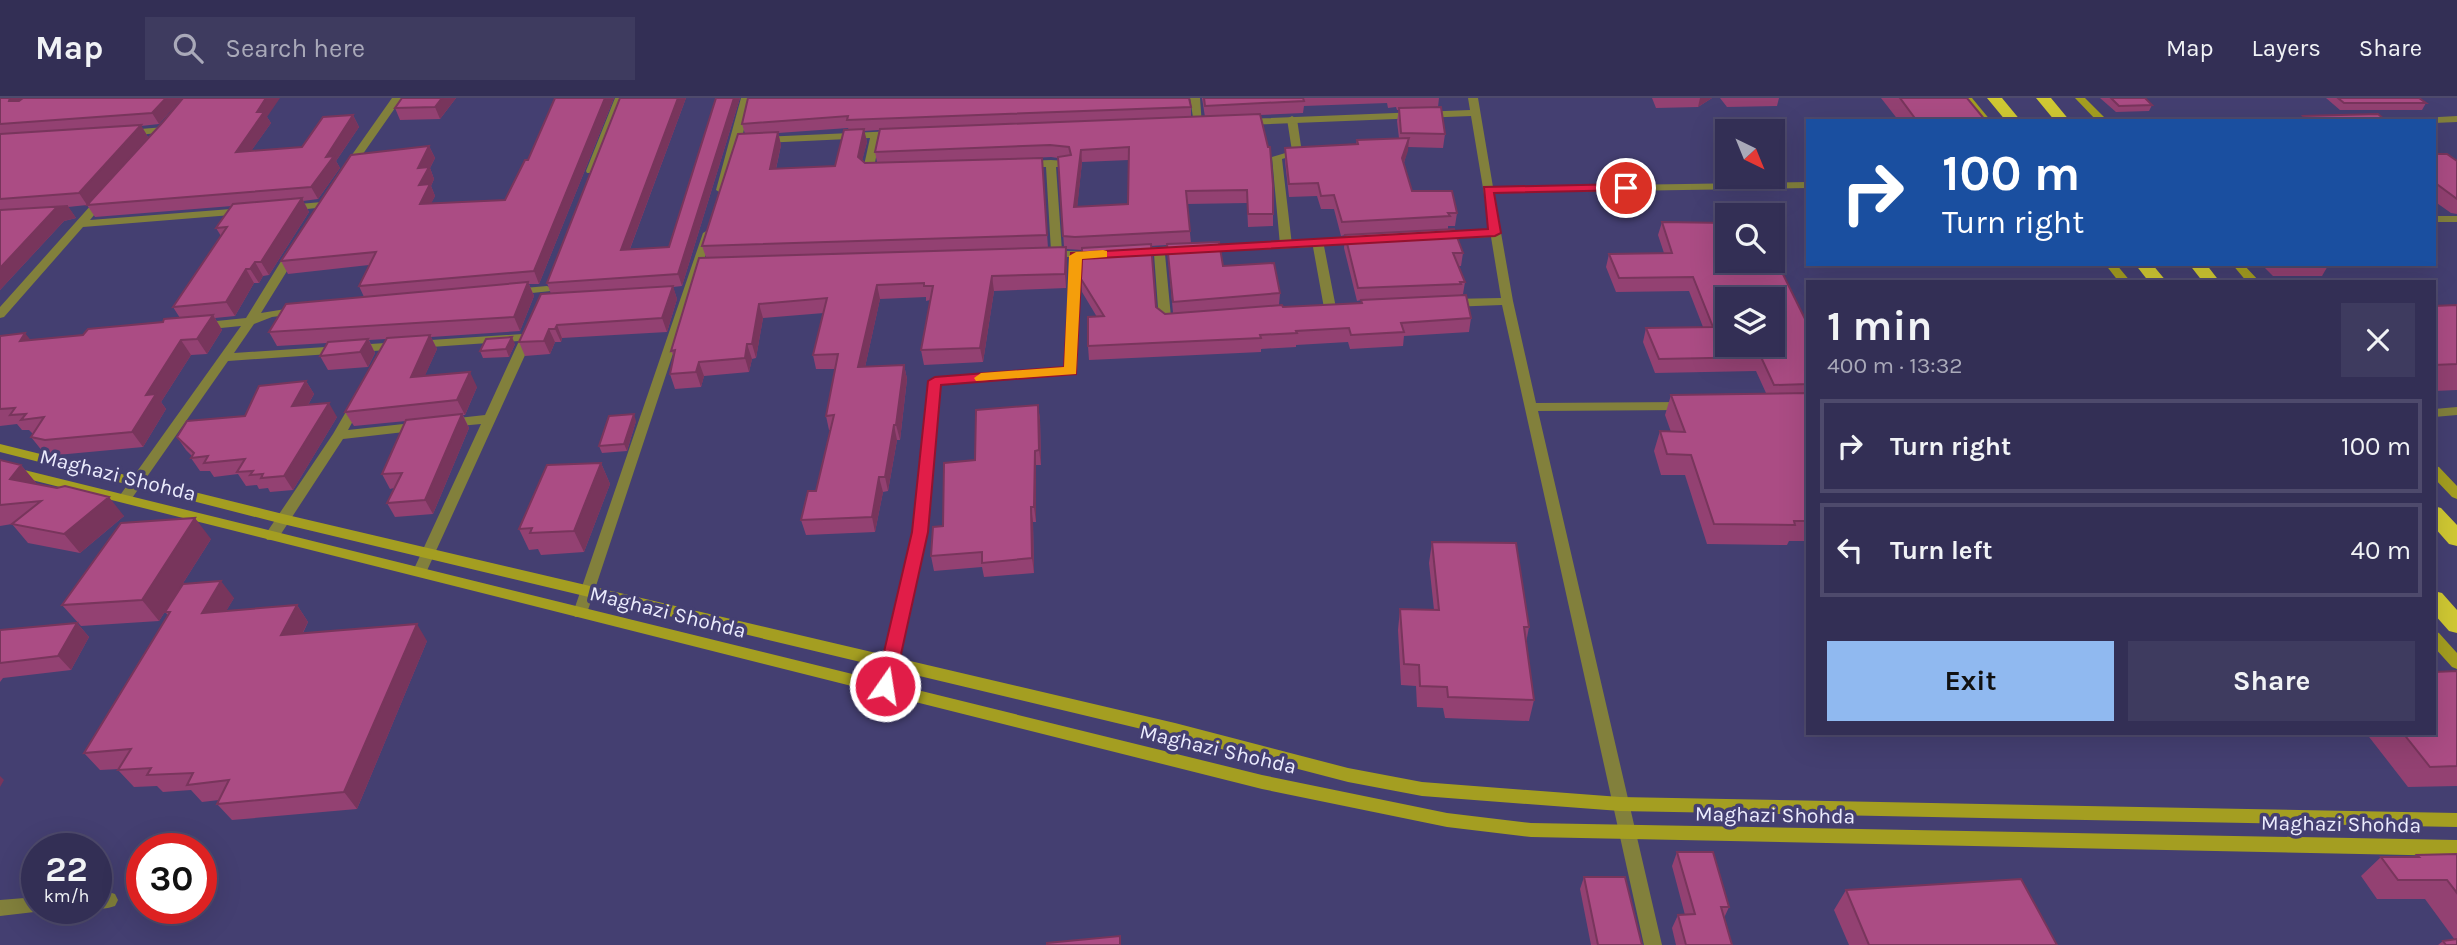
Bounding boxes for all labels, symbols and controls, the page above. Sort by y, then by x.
search box [145,17,635,80]
text: Map [35,29,103,67]
icon: search [169,29,207,67]
text: Search here [225,33,365,64]
text: Map [2166,34,2214,62]
text: Layers [2252,34,2321,62]
text: Share [2359,34,2422,62]
north arrow [1715,119,1785,189]
map controls [1715,119,1785,357]
text: 100 m [1942,145,2080,202]
icon: right [1827,147,1918,238]
pin [1596,158,1656,218]
icon: arrive [1607,169,1645,207]
button: search [1715,203,1785,273]
text: Turn right [1942,204,2084,241]
button: layers [1715,287,1785,357]
text: 1 min [1827,301,1932,351]
button: close [2341,303,2415,377]
text: 400 m · 13:32 [1827,352,1963,379]
icon: right [1831,427,1869,465]
text: Turn right [1890,431,2011,462]
text: 100 m [2341,431,2411,462]
street label: Maghazi Shohda [37,444,199,506]
icon: left [1831,531,1869,569]
text: Turn left [1890,535,1992,566]
text: 40 m [2351,535,2411,566]
street label: Maghazi Shohda [587,581,749,643]
button: Exit [1827,641,2114,721]
button: Share [2128,641,2415,721]
position arrow [848,649,922,723]
street label: Maghazi Shohda [1137,719,1299,779]
street label: Maghazi Shohda [1695,802,1855,828]
street label: Maghazi Shohda [2261,811,2421,837]
speed limit sign: 30 [126,833,217,924]
text: 22 [45,849,88,890]
text: km/h [44,885,89,907]

